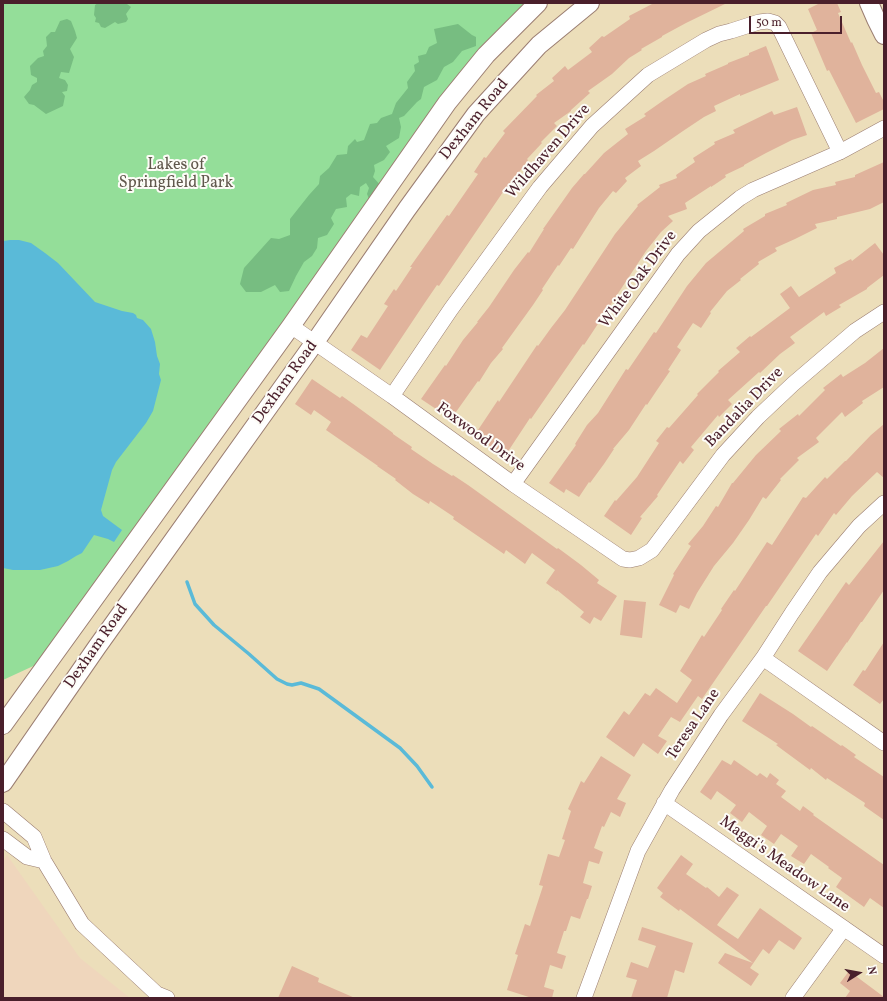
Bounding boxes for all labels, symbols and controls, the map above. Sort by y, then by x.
scale bar [751,8,844,34]
text: 50 m [756,15,782,31]
street label: Dexham Road [437,76,513,164]
street label: Wildhaven Drive [503,101,595,203]
park label: Lakes of Springfield Park [119,156,233,194]
street label: White Oak Drive [596,227,682,333]
street label: Dexham Road [249,337,323,429]
street label: Bandalia Drive [702,364,788,452]
street label: Foxwood Drive [432,399,528,477]
street label: Dexham Road [61,601,133,693]
street label: Teresa Lane [663,686,725,764]
street label: Maggi's Meadow Lane [715,813,853,917]
north arrow [839,953,879,993]
text: N [863,965,879,976]

